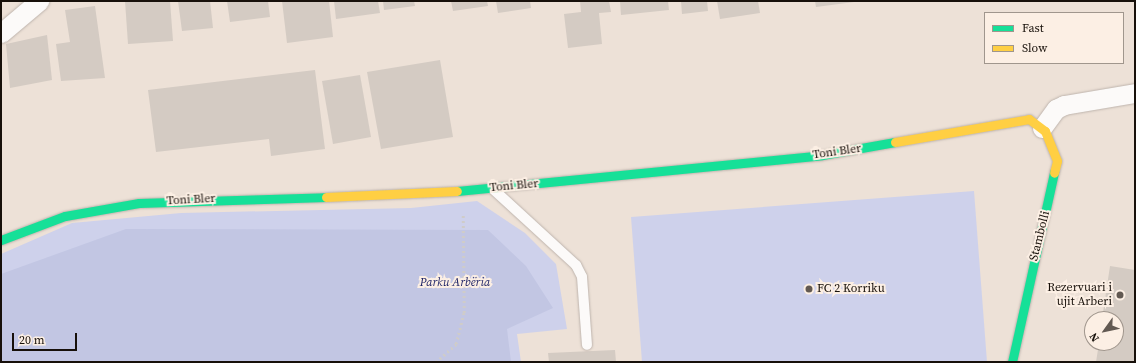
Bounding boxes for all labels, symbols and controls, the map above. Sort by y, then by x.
legend [984,12,1124,64]
text: Fast [1022,20,1044,36]
text: Slow [1022,40,1047,56]
street label: Toni Bler [812,141,862,163]
street label: Toni Bler [489,177,539,195]
street label: Toni Bler [166,192,216,208]
street label: Stambolli [1027,210,1053,262]
park label: Parku Arbëria [420,276,490,290]
place label: Rezervuari i ujit Arberi [1047,281,1112,309]
place label: FC 2 Korriku [817,282,885,296]
marker: FC 2 Korriku [804,284,814,294]
marker: Rezervuari i ujit Arberi [1115,290,1125,300]
north arrow [1084,311,1124,351]
scale bar [14,325,79,351]
text: N [1086,330,1103,345]
text: 20 m [19,332,45,348]

